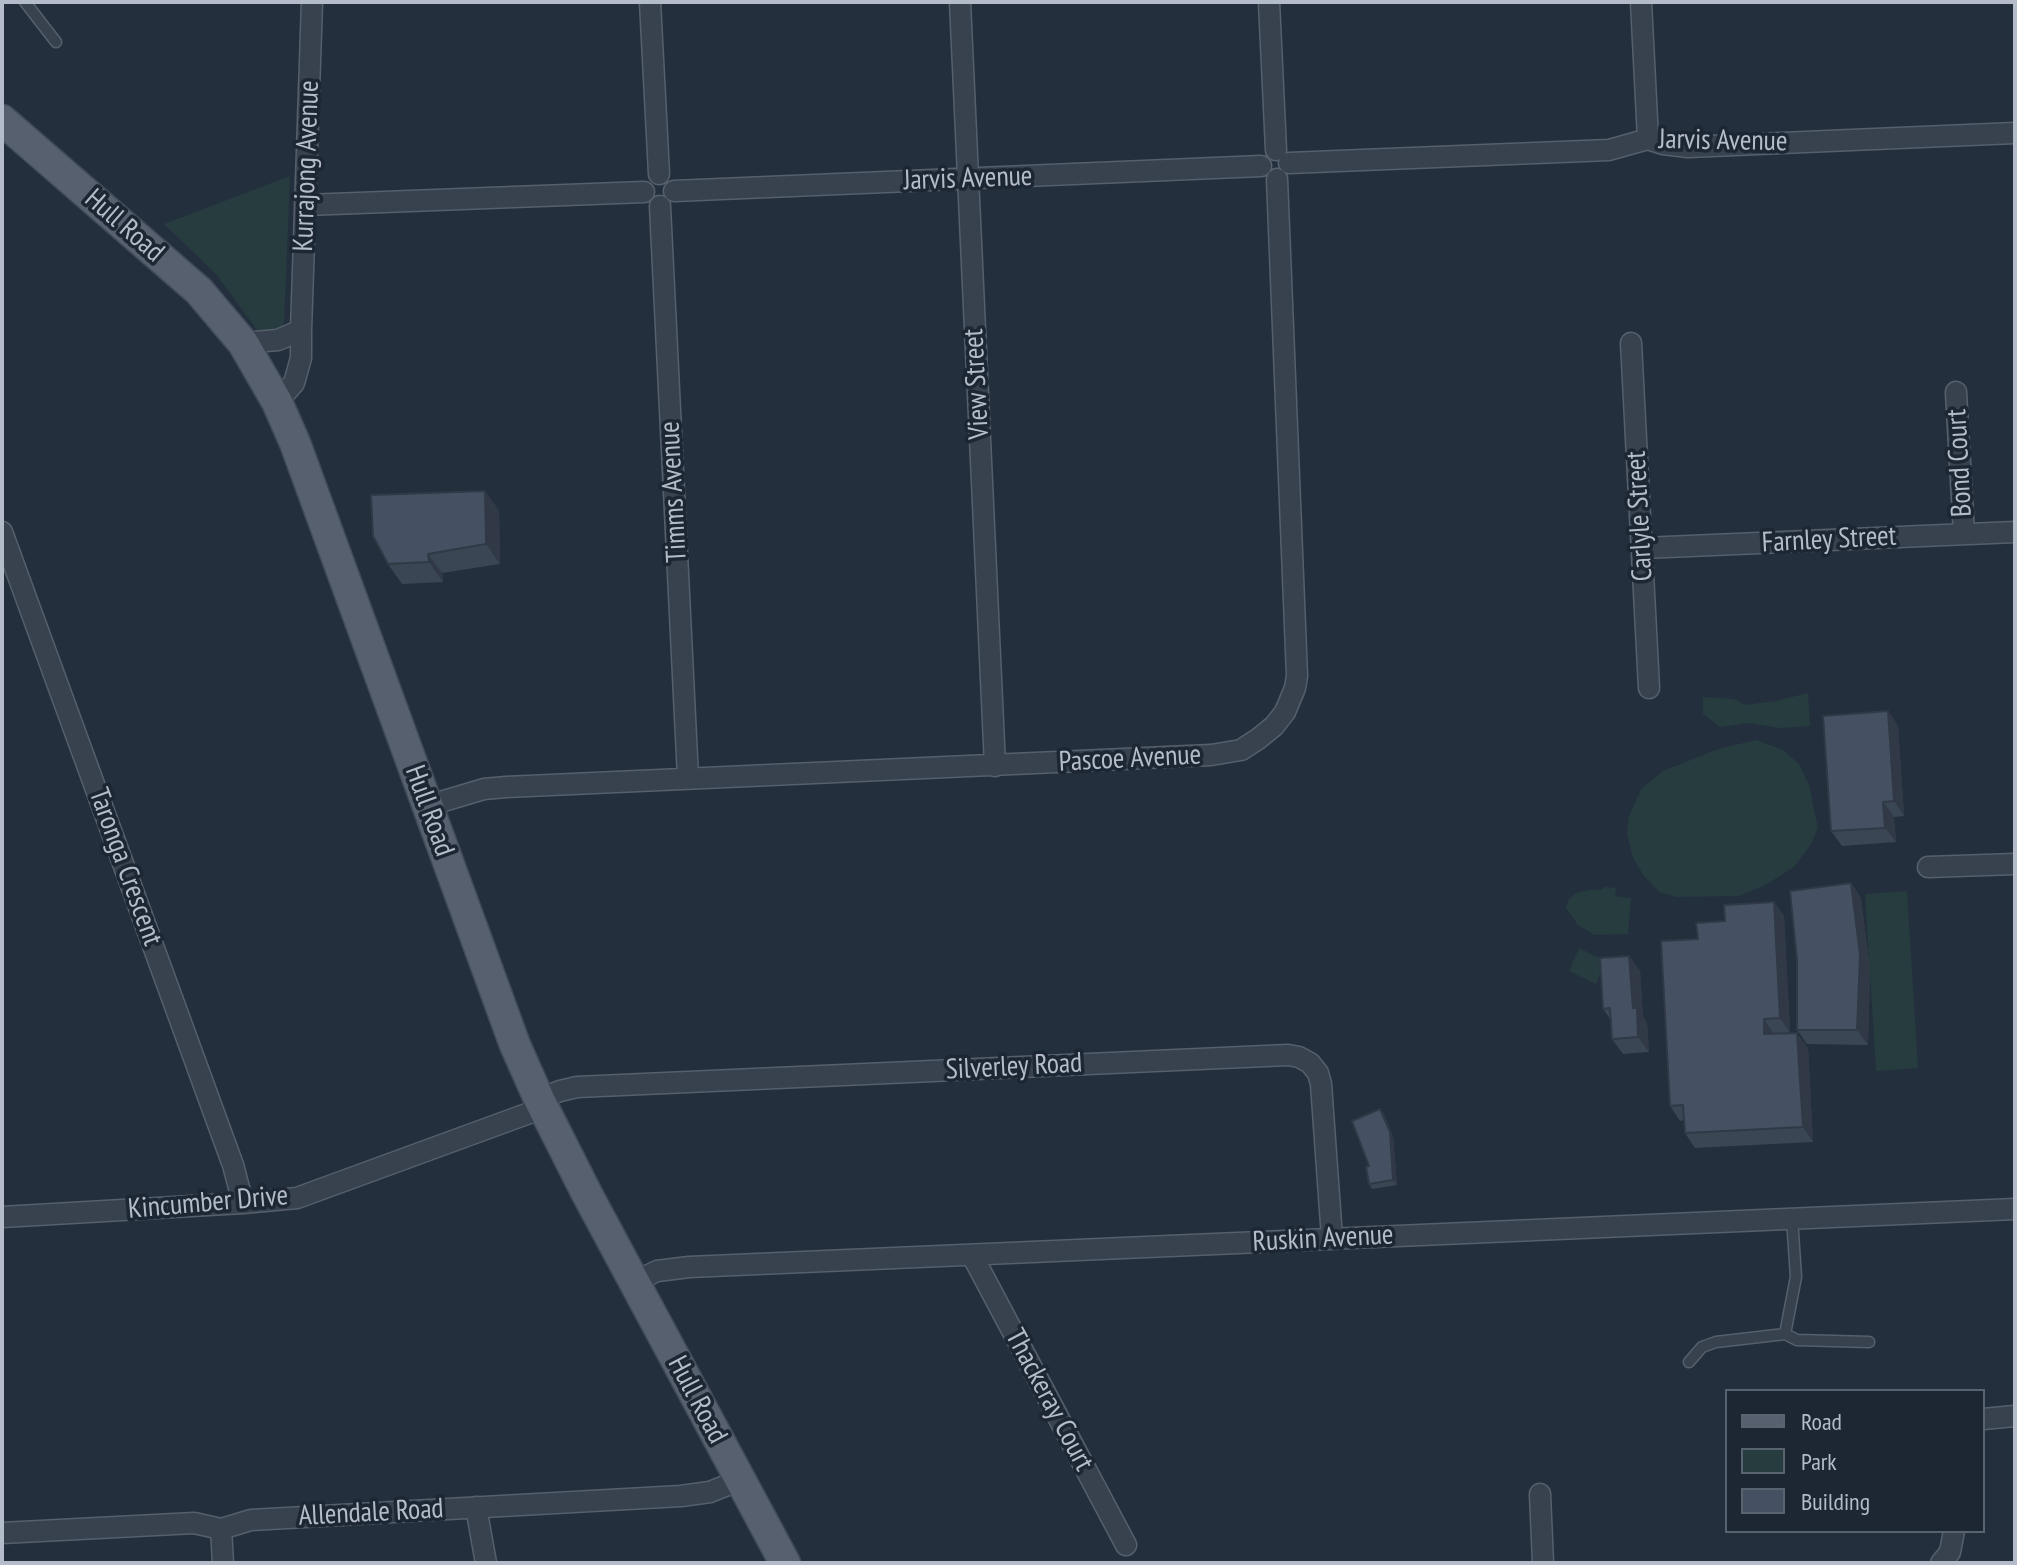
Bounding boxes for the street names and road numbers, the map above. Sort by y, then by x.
street label: Kurrajong Avenue [287,80,327,252]
street label: Jarvis Avenue [1658,123,1788,159]
street label: Jarvis Avenue [903,160,1033,198]
street label: Hull Road [78,183,170,269]
street label: View Street [957,328,997,440]
street label: Bond Court [1940,408,1980,518]
street label: Timms Avenue [654,421,694,563]
street label: Carlyle Street [1620,450,1660,582]
street label: Farnley Street [1761,520,1897,560]
street label: Pascoe Avenue [1058,738,1202,780]
street label: Hull Road [397,761,461,861]
street label: Taronga Crescent [81,784,169,950]
street label: Silverley Road [945,1047,1083,1087]
street label: Kincumber Drive [126,1179,290,1227]
street label: Ruskin Avenue [1252,1219,1394,1259]
street label: Thackeray Court [998,1323,1100,1477]
street label: Hull Road [660,1351,734,1449]
street label: Allendale Road [298,1492,444,1534]

